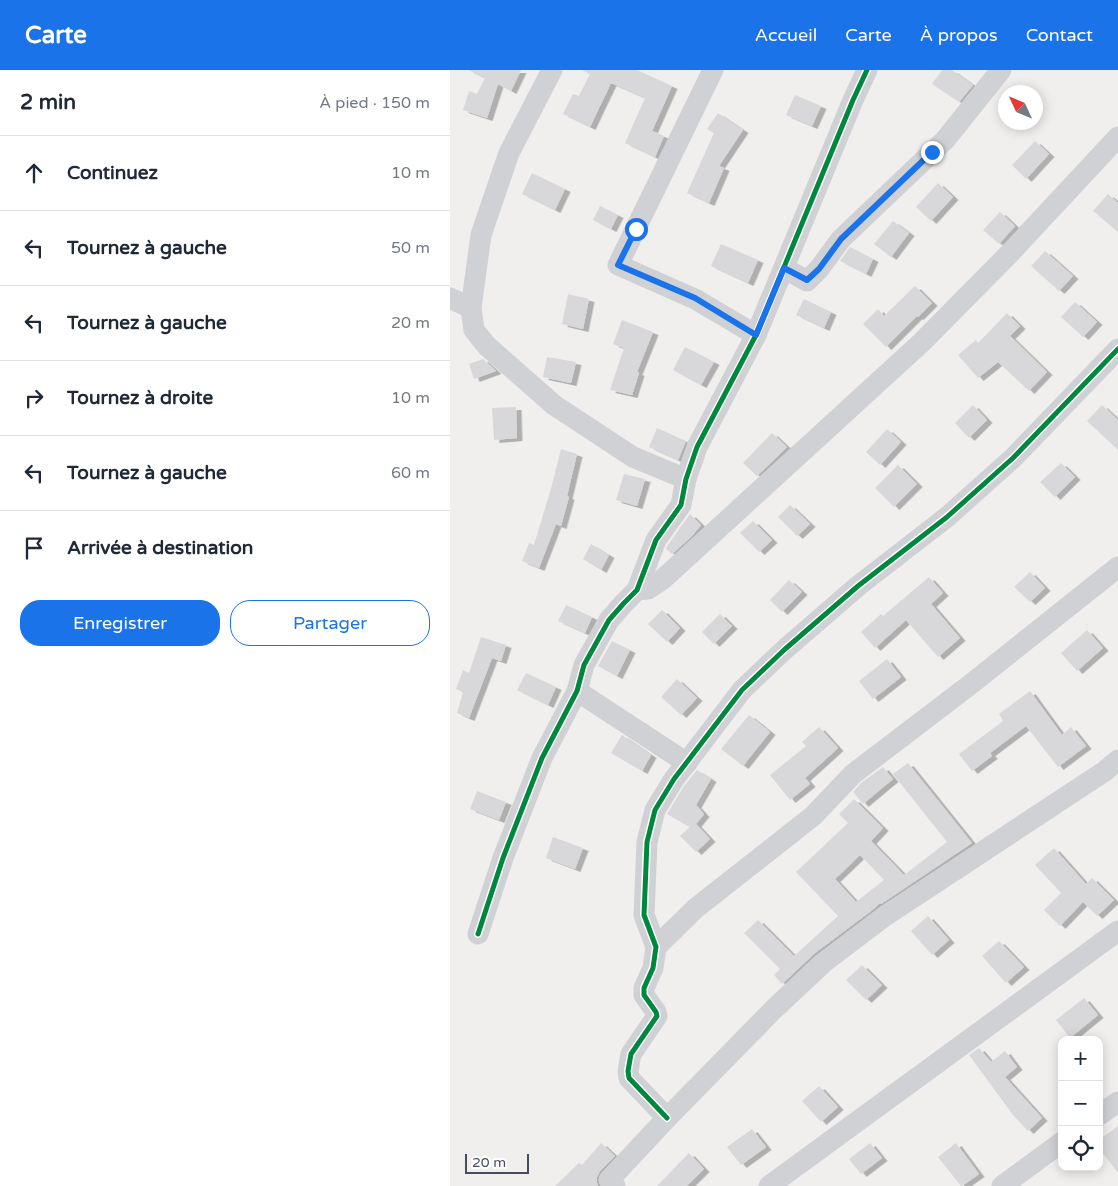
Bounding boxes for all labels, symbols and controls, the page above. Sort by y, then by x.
text: Carte [25,21,87,50]
text: Accueil [755,24,817,46]
text: Carte [845,24,892,46]
text: À propos [920,24,998,46]
text: Contact [1026,24,1093,46]
north arrow [998,85,1043,130]
text: 2 min [20,90,76,115]
text: À pied · 150 m [319,93,430,113]
route end [921,141,944,164]
icon: ahead [20,159,48,187]
text: Continuez [67,162,158,184]
text: 10 m [391,163,430,183]
route start [625,218,648,241]
icon: left [20,234,48,262]
text: Tournez à gauche [67,237,227,259]
text: 50 m [391,238,430,258]
icon: left [20,309,48,337]
text: Tournez à gauche [67,312,227,334]
text: 20 m [391,313,430,333]
icon: right [20,384,48,412]
text: Tournez à droite [67,387,213,409]
text: 10 m [391,388,430,408]
icon: left [20,459,48,487]
text: Tournez à gauche [67,462,227,484]
text: 60 m [391,463,430,483]
icon: arrive [20,534,48,562]
text: Arrivée à destination [67,537,253,559]
button: Enregistrer [20,600,220,646]
button: Partager [230,600,430,646]
map controls [1058,1036,1103,1171]
button: + [1058,1036,1103,1081]
button: − [1058,1081,1103,1126]
button: locate [1058,1126,1103,1171]
scale bar [465,1151,529,1174]
text: 20 m [472,1154,506,1171]

